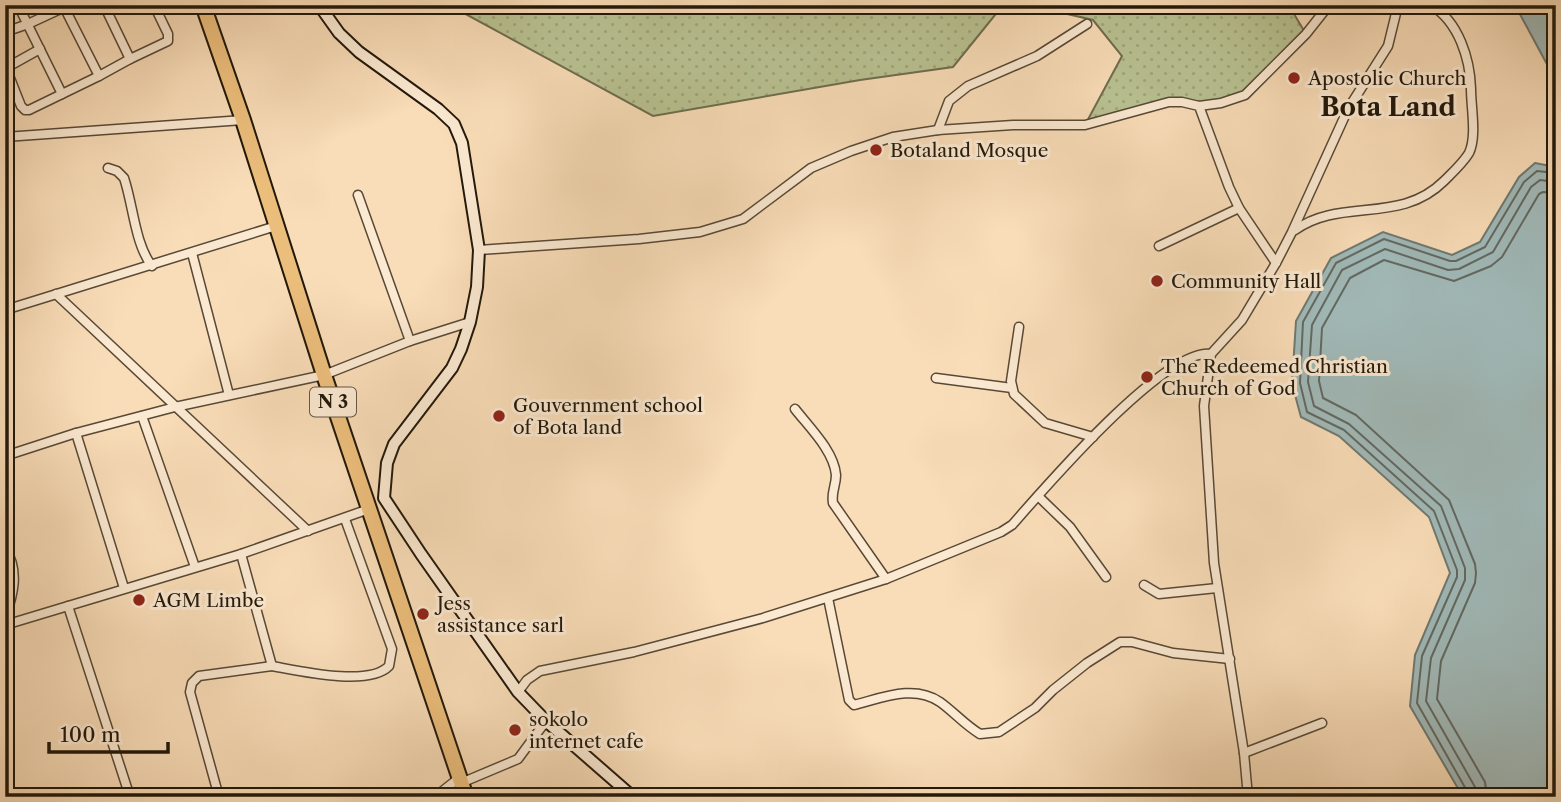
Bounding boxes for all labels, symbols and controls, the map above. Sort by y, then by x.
place label: Apostolic Church [1307,67,1466,90]
marker: Apostolic Church [1286,70,1302,86]
district label: Bota Land [1320,91,1456,123]
place label: Botaland Mosque [890,139,1048,162]
marker: Botaland Mosque [868,142,884,158]
place label: Community Hall [1171,270,1322,293]
marker: Community Hall [1149,273,1165,289]
place label: The Redeemed Christian Church of God [1161,355,1388,400]
marker: The Redeemed Christian Church of God [1139,369,1155,385]
road number: N 3 [310,388,356,416]
place label: Gouvernment school of Bota land [513,394,703,439]
marker: Gouvernment school of Bota land [491,408,507,424]
place label: AGM Limbe [152,589,264,612]
marker: AGM Limbe [131,592,147,608]
place label: Jess assistance sarl [434,592,564,637]
marker: Jess assistance sarl [415,606,431,622]
place label: sokolo internet cafe [529,708,644,753]
scale bar [49,711,168,755]
text: 100 m [60,722,121,747]
marker: sokolo internet cafe [507,722,523,738]

